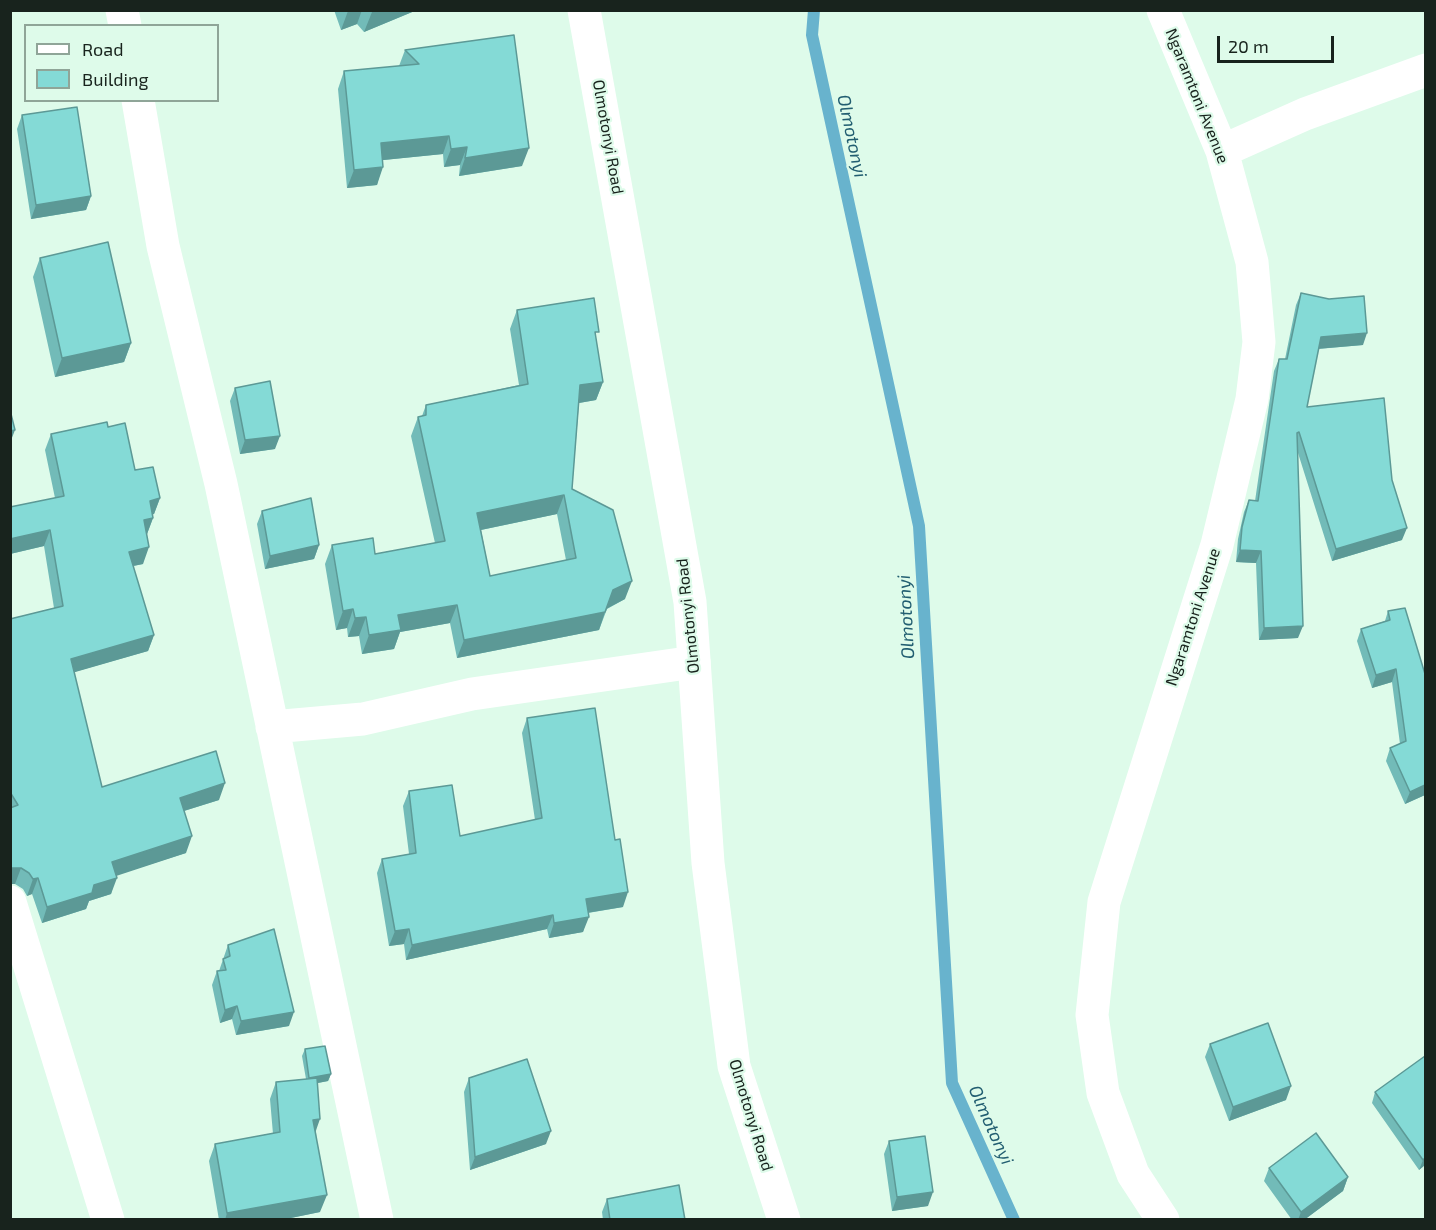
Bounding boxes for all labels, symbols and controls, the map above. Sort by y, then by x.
legend [24,24,219,102]
scale bar [1220,24,1337,62]
street label: Ngaramtoni Avenue [1161,26,1233,166]
text: 20 m [1228,35,1269,57]
text: Road [82,38,123,60]
text: Building [82,68,149,90]
street label: Olmotonyi Road [588,78,628,196]
water label: Olmotonyi [833,92,871,180]
street label: Ngaramtoni Avenue [1162,546,1224,688]
street label: Olmotonyi Road [672,557,704,675]
water label: Olmotonyi [893,574,919,660]
street label: Olmotonyi Road [725,1057,777,1173]
water label: Olmotonyi [964,1082,1018,1168]

